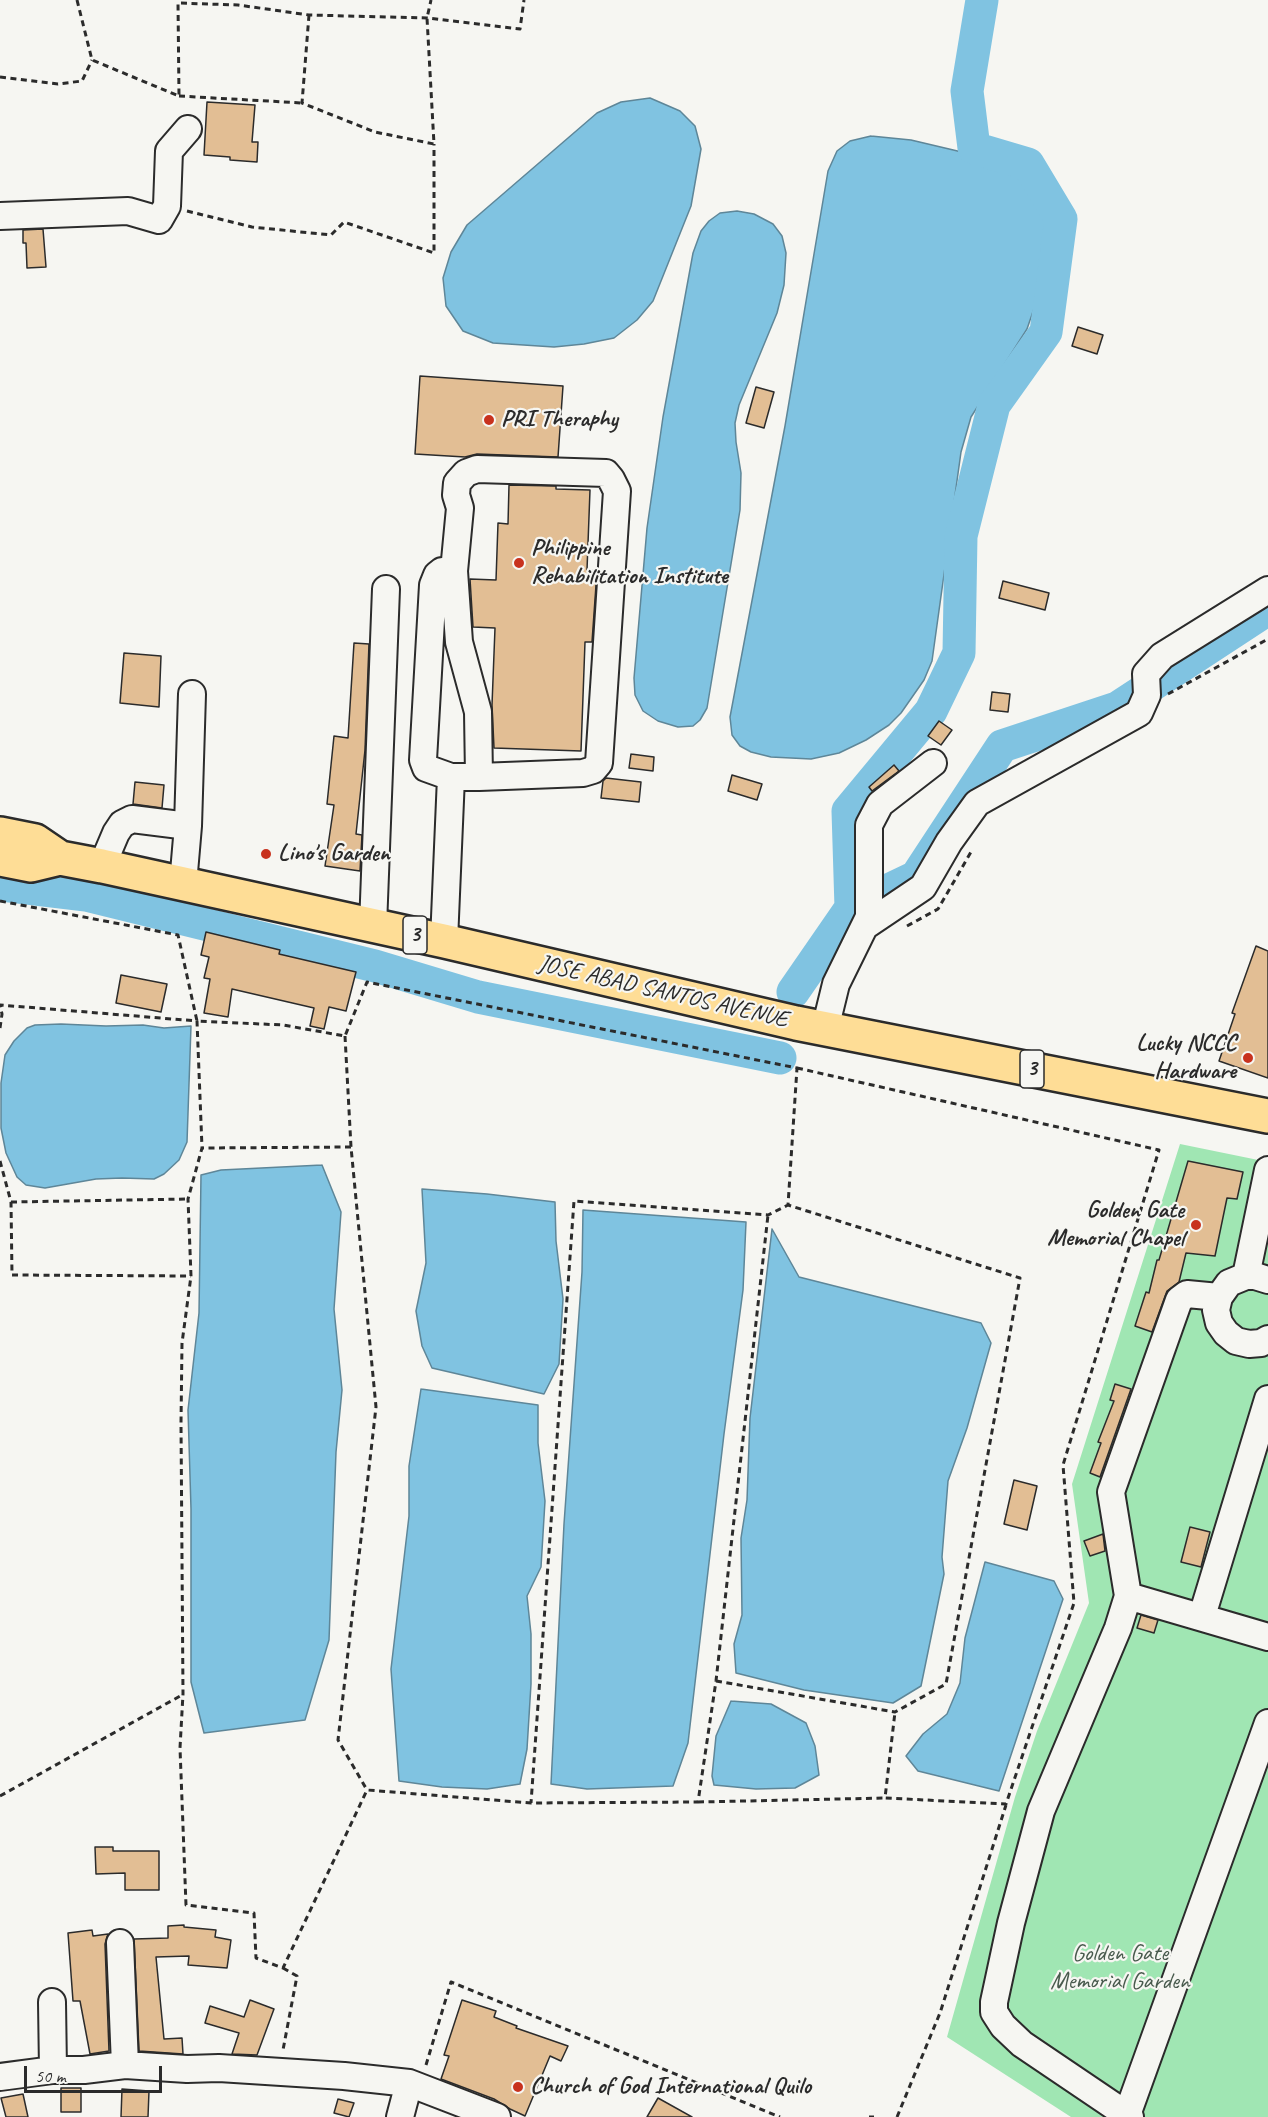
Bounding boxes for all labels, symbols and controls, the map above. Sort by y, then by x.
place label: PRI Theraphy [501,406,618,434]
marker: PRI Theraphy [482,413,496,427]
place label: Philippine Rehabilitation Institute [531,535,728,591]
marker: Philippine Rehabilitation Institute [512,556,526,570]
place label: Lino's Garden [278,840,390,868]
marker: Lino's Garden [259,847,273,861]
road number: 3 [403,916,427,954]
street label: JOSE ABAD SANTOS AVENUE [536,949,790,1035]
place label: Lucky NCCC Hardware [1136,1030,1236,1086]
road number: 3 [1020,1050,1044,1088]
marker: Lucky NCCC Hardware [1241,1051,1255,1065]
place label: Golden Gate Memorial Chapel [1047,1197,1184,1253]
marker: Golden Gate Memorial Chapel [1189,1218,1203,1232]
park label: Golden Gate Memorial Garden [1050,1940,1190,1996]
scale bar [27,2054,165,2092]
text: 50 m [35,2065,66,2087]
place label: Church of God International Quilo [530,2073,811,2101]
marker: Church of God International Quilo [511,2080,525,2094]

